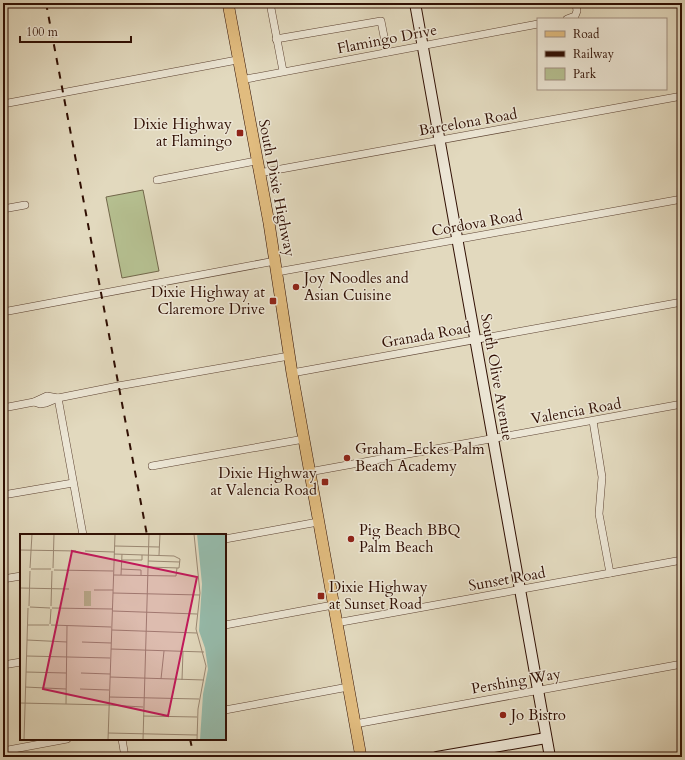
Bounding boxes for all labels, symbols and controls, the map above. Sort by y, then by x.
scale bar [20,18,131,44]
legend [537,18,667,90]
street label: Flamingo Drive [335,20,439,58]
text: 100 m [26,24,59,40]
text: Road [573,26,600,42]
text: Railway [573,46,615,62]
text: Park [573,66,597,82]
street label: Barcelona Road [417,103,519,141]
place label: Dixie Highway at Flamingo [133,114,232,151]
street label: South Dixie Highway [254,118,300,258]
marker: Dixie Highway at Flamingo [235,128,245,138]
street label: Cordova Road [430,205,524,241]
place label: Joy Noodles and Asian Cuisine [302,268,409,305]
place label: Dixie Highway at Claremore Drive [151,282,265,319]
marker: Joy Noodles and Asian Cuisine [291,282,301,292]
marker: Dixie Highway at Claremore Drive [268,296,278,306]
street label: South Olive Avenue [476,312,518,442]
street label: Granada Road [380,317,472,353]
street label: Valencia Road [529,393,623,429]
place label: Graham-Eckes Palm Beach Academy [355,439,485,476]
marker: Graham-Eckes Palm Beach Academy [342,453,352,463]
place label: Dixie Highway at Valencia Road [211,463,317,500]
marker: Dixie Highway at Valencia Road [320,477,330,487]
place label: Pig Beach BBQ Palm Beach [359,520,461,557]
inset map [20,534,226,740]
marker: Pig Beach BBQ Palm Beach [346,534,356,544]
street label: Sunset Road [467,562,547,596]
place label: Dixie Highway at Sunset Road [329,577,428,614]
marker: Dixie Highway at Sunset Road [316,591,326,601]
street label: Pershing Way [470,663,562,699]
place label: Jo Bistro [509,705,566,725]
marker: Jo Bistro [498,710,508,720]

